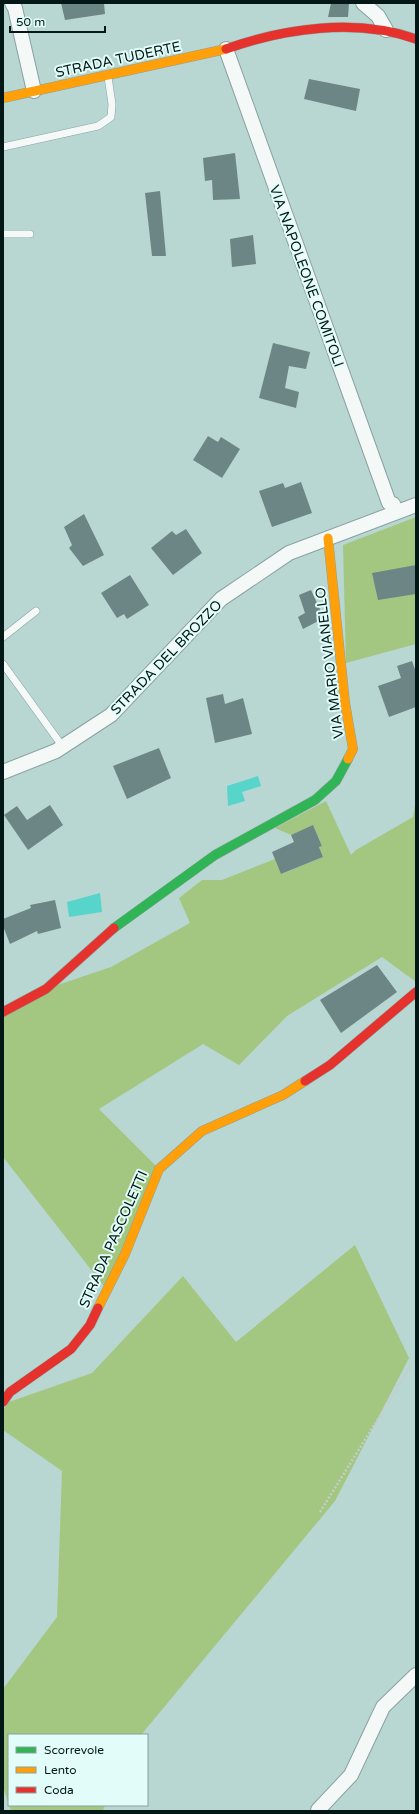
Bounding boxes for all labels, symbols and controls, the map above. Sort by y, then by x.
scale bar [10,8,105,34]
text: 50 m [16,15,45,29]
street label: STRADA TUDERTE [54,38,182,81]
street label: VIA NAPOLEONE COMITOLI [266,183,347,369]
street label: VIA MARIO VIANELLO [312,586,347,740]
street label: STRADA DEL BROZZO [107,596,226,718]
street label: STRADA PASCOLETTI [76,1168,151,1310]
legend [8,1734,148,1806]
text: Scorrevole [44,1743,104,1757]
text: Lento [44,1763,77,1777]
text: Coda [44,1783,74,1797]

